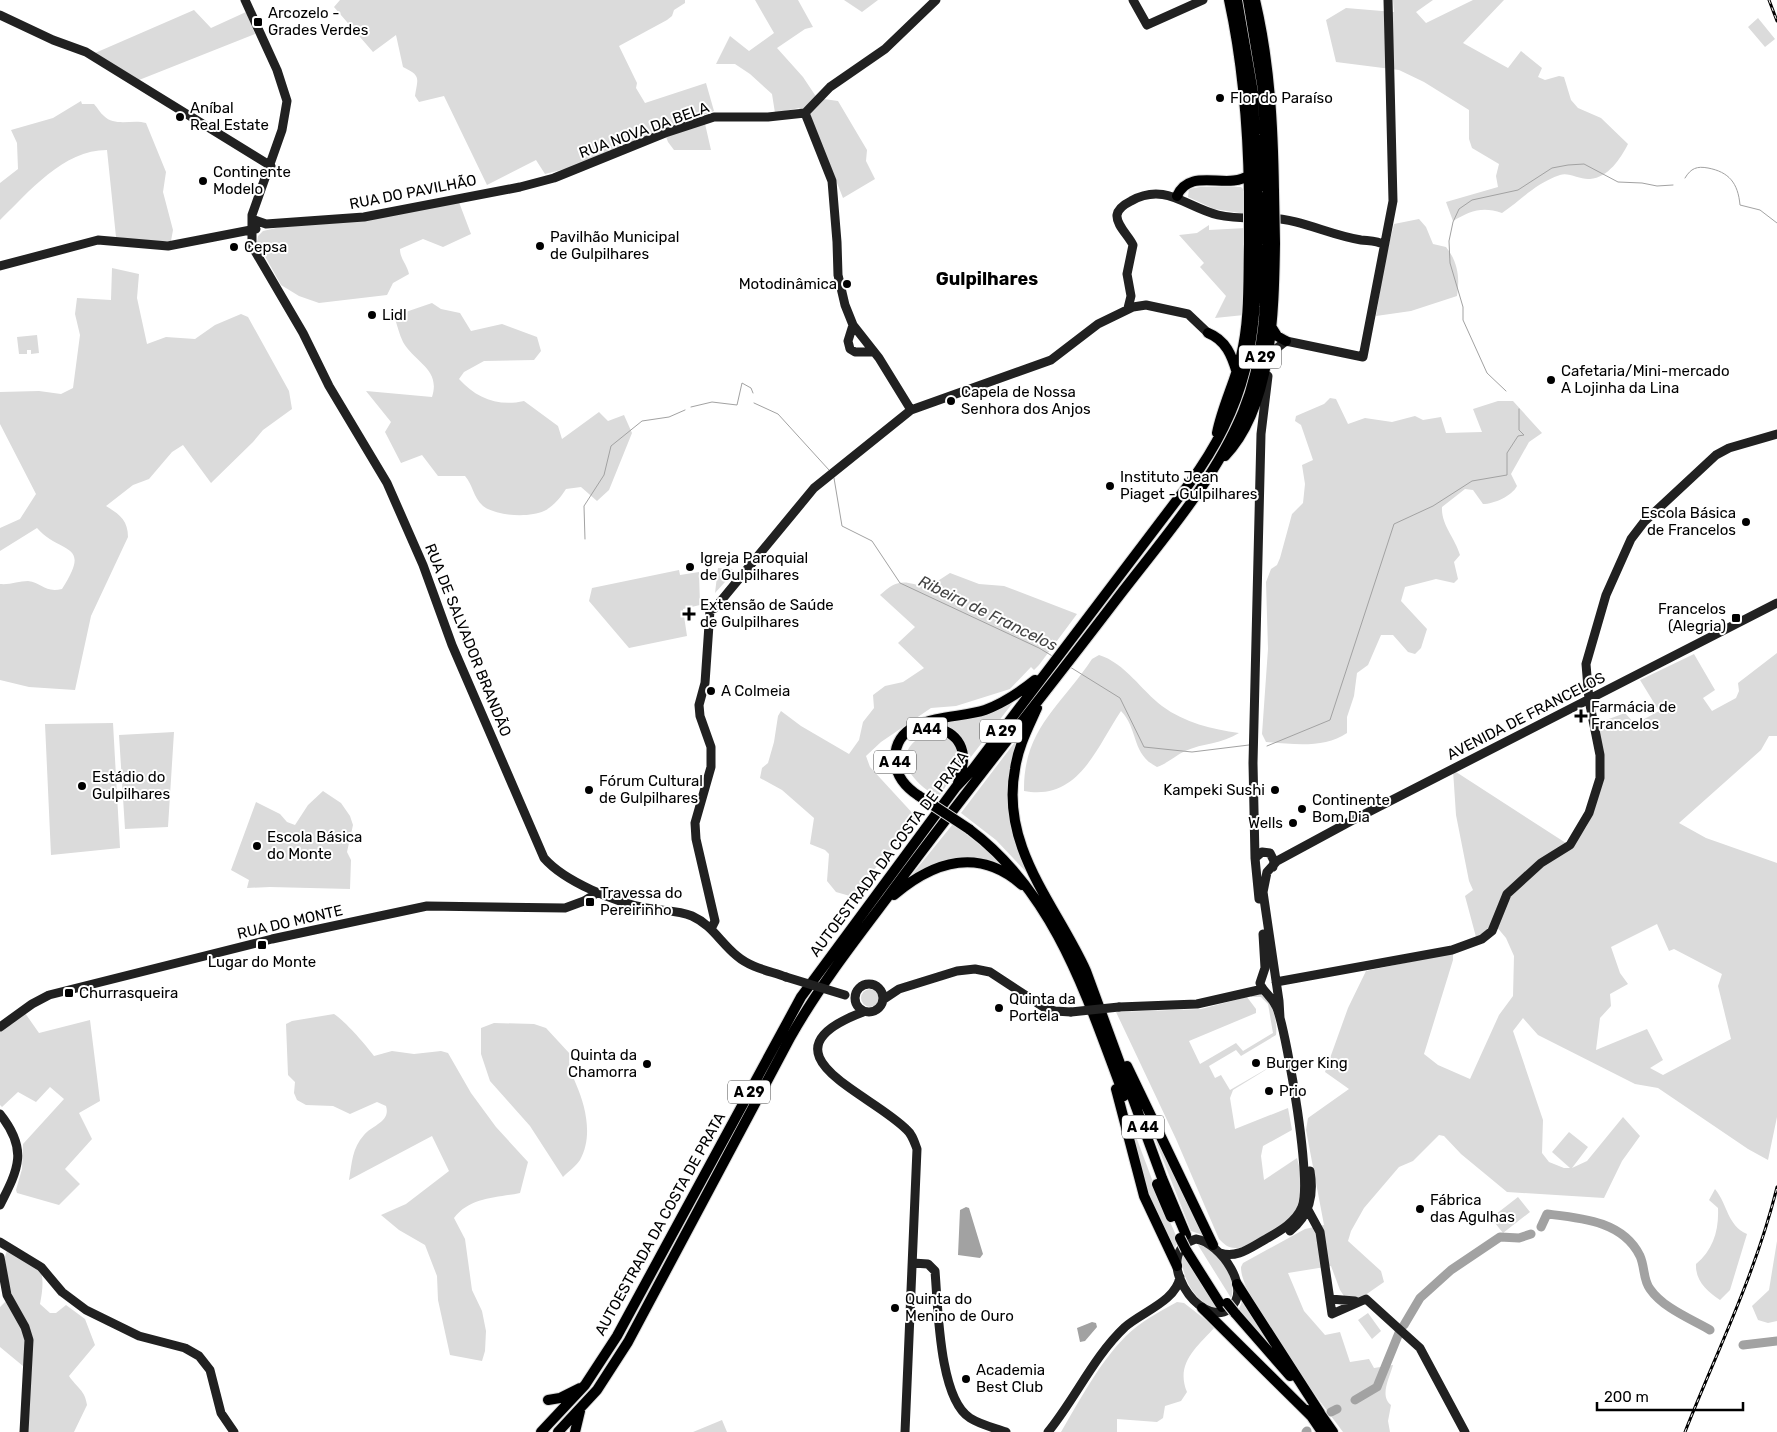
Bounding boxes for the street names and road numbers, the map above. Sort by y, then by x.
street label: RUA NOVA DA BELA [576,98,712,162]
street label: RUA DO PAVILHÃO [348,171,478,213]
road number: A 29 [1239,346,1281,368]
street label: RUA DE SALVADOR BRANDÃO [421,541,515,739]
street label: AVENIDA DE FRANCELOS [1444,668,1608,764]
road number: A44 [907,718,947,741]
road number: A 29 [980,719,1022,742]
street label: AUTOESTRADA DA COSTA DE PRATA [806,748,972,960]
road number: A 44 [874,750,916,774]
street label: RUA DO MONTE [235,901,345,943]
road number: A 29 [728,1080,770,1104]
street label: AUTOESTRADA DA COSTA DE PRATA [591,1109,729,1339]
road number: A 44 [1122,1116,1164,1138]

